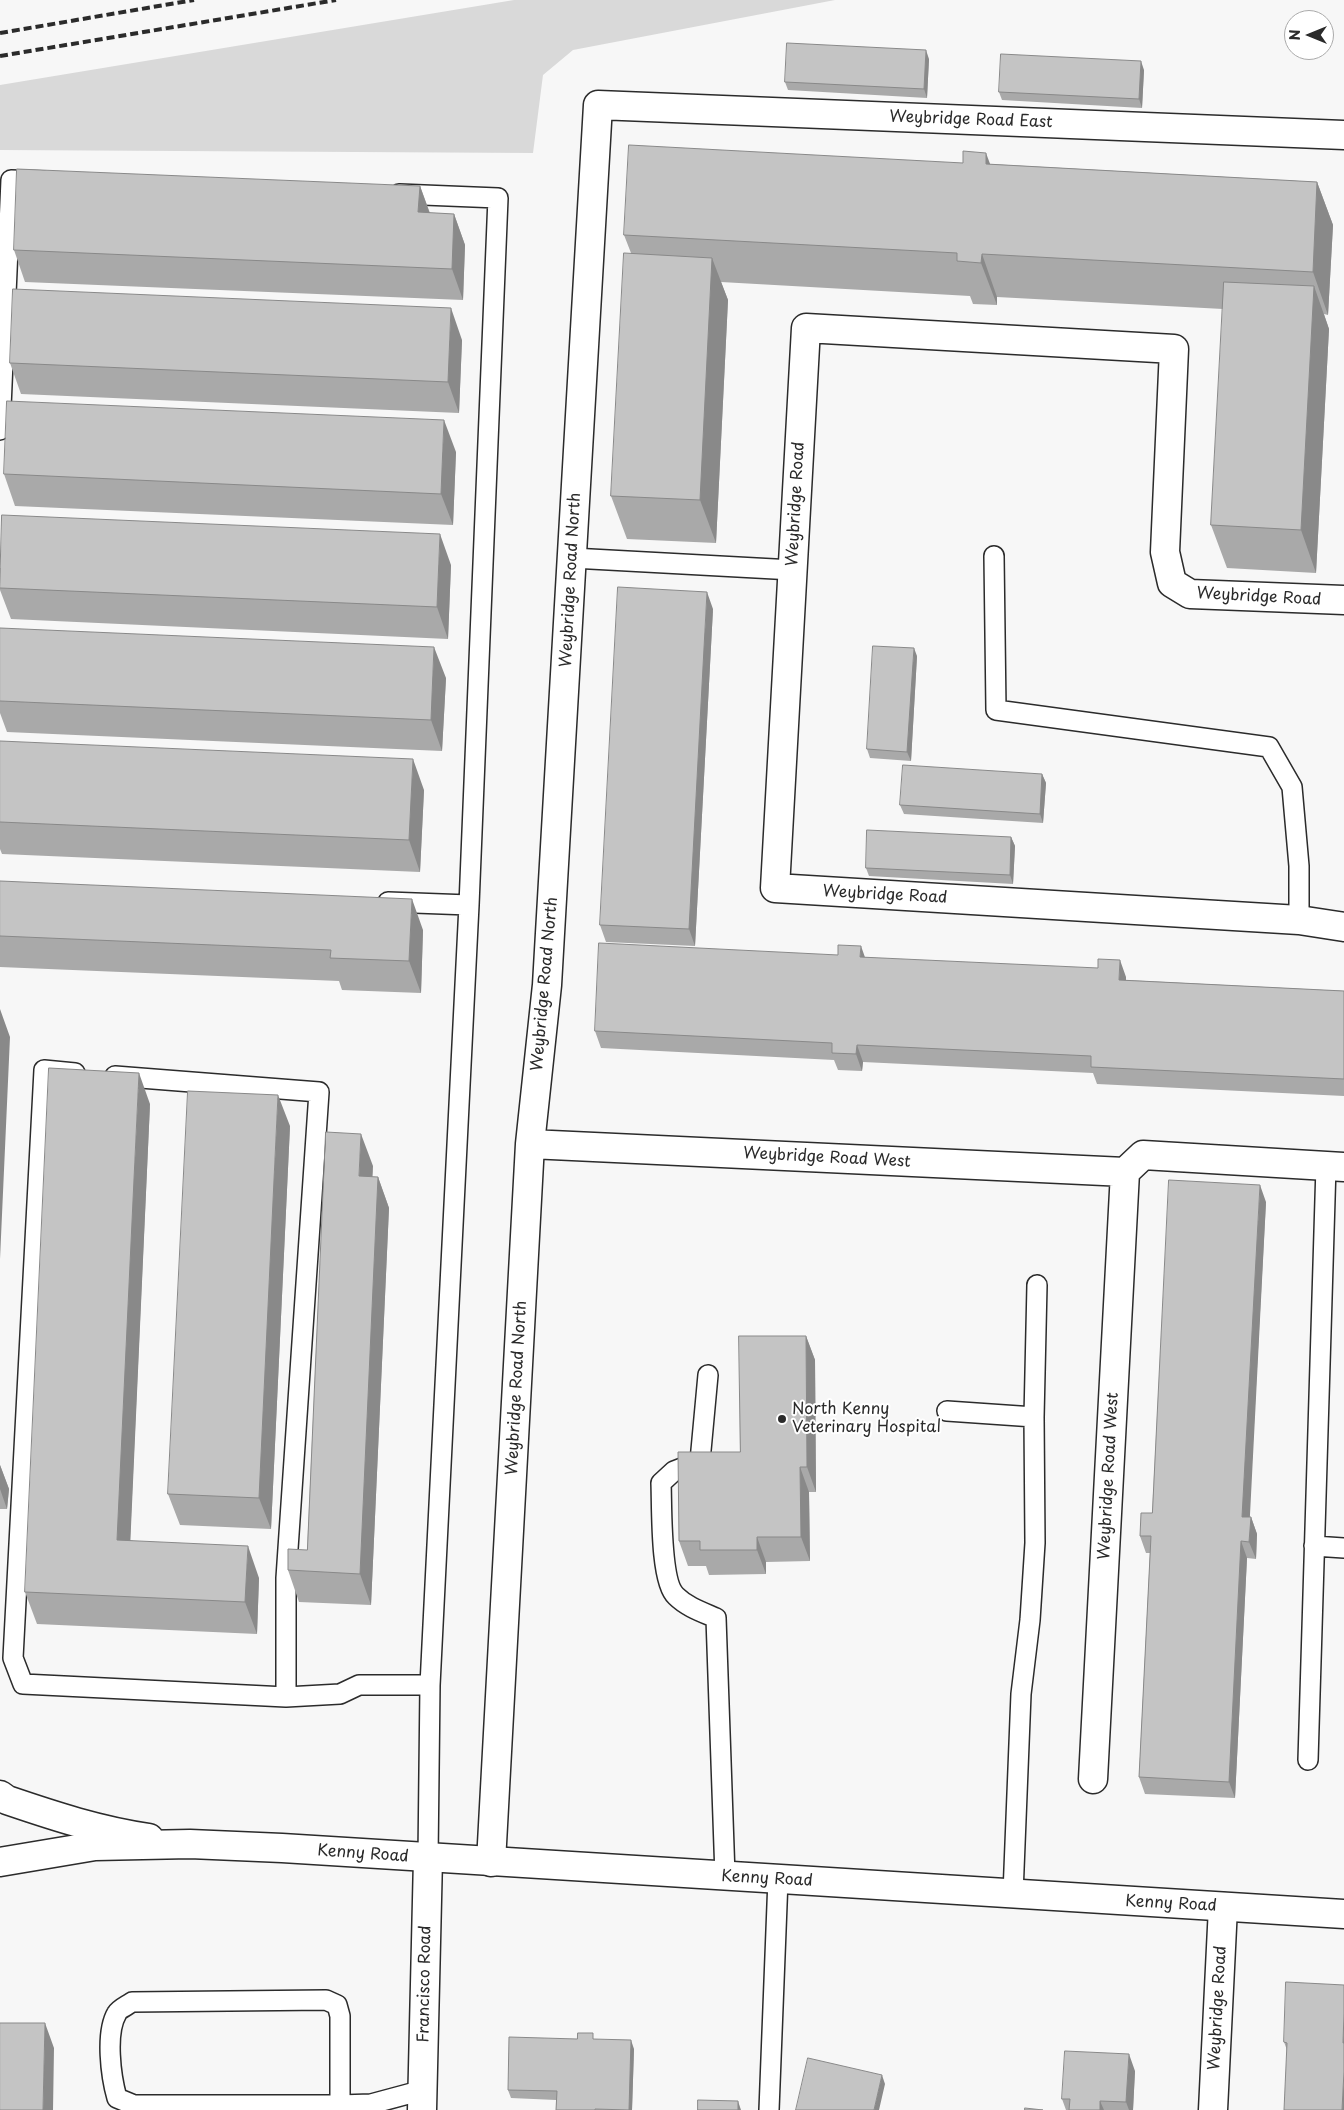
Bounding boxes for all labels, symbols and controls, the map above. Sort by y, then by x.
north arrow [1284,10,1334,60]
text: N [1284,29,1305,41]
street label: Weybridge Road East [889,108,1053,132]
street label: Weybridge Road [783,441,809,567]
street label: Weybridge Road North [557,492,585,668]
street label: Weybridge Road [1196,584,1322,610]
street label: Weybridge Road [822,882,948,908]
street label: Weybridge Road North [528,896,562,1072]
street label: Weybridge Road West [743,1144,911,1172]
street label: Weybridge Road North [503,1300,531,1476]
street label: Weybridge Road West [1095,1392,1123,1560]
place label: North Kenny Veterinary Hospital [792,1400,941,1438]
marker: North Kenny Veterinary Hospital [776,1413,788,1425]
street label: Kenny Road [317,1841,409,1867]
street label: Kenny Road [721,1867,813,1891]
street label: Kenny Road [1125,1892,1217,1916]
street label: Francisco Road [414,1925,436,2043]
street label: Weybridge Road [1205,1945,1231,2071]

